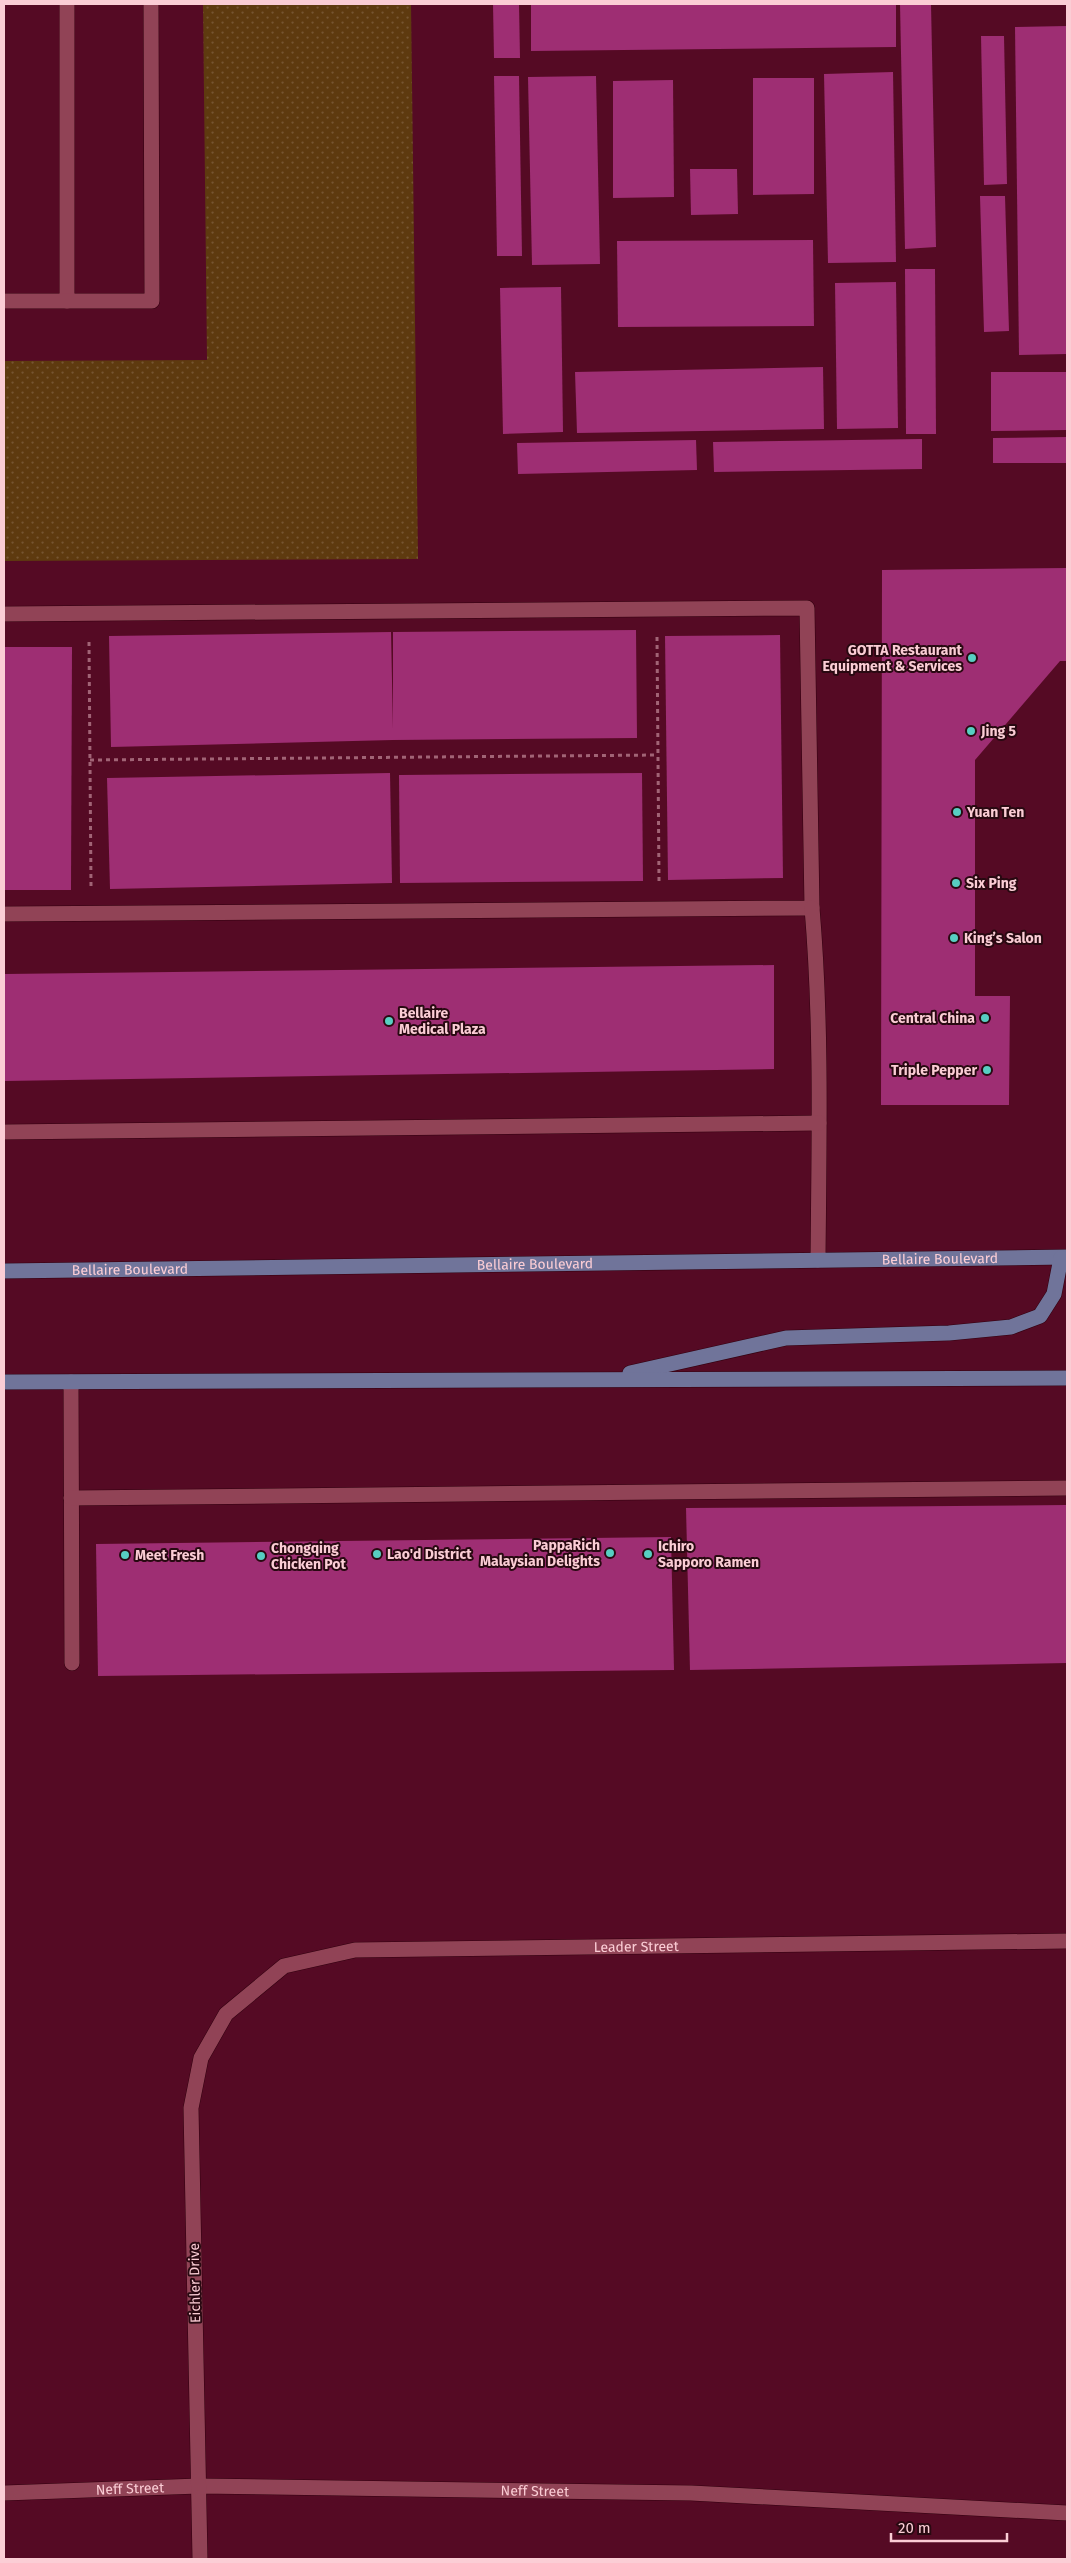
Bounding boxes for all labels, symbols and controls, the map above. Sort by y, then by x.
place label: GOTTA Restaurant Equipment & Services [822,642,963,675]
marker: GOTTA Restaurant Equipment & Services [966,652,978,664]
place label: Jing 5 [980,723,1016,740]
marker: Jing 5 [965,725,977,737]
place label: Yuan Ten [966,804,1024,821]
marker: Yuan Ten [951,806,963,818]
place label: Six Ping [966,875,1017,892]
marker: Six Ping [950,877,962,889]
place label: King’s Salon [964,930,1042,947]
marker: King’s Salon [948,932,960,944]
place label: Bellaire Medical Plaza [399,1005,486,1038]
place label: Central China [890,1010,975,1027]
marker: Central China [979,1012,991,1024]
marker: Bellaire Medical Plaza [383,1015,395,1027]
place label: Triple Pepper [891,1062,977,1079]
marker: Triple Pepper [981,1064,993,1076]
street label: Bellaire Boulevard [882,1249,998,1268]
street label: Bellaire Boulevard [477,1255,593,1273]
street label: Bellaire Boulevard [72,1260,188,1279]
place label: PappaRich Malaysian Delights [480,1537,600,1570]
place label: Ichiro Sapporo Ramen [658,1538,759,1571]
place label: Chongqing Chicken Pot [271,1540,346,1573]
place label: Lao'd District [387,1546,472,1563]
place label: Meet Fresh [135,1547,204,1564]
marker: PappaRich Malaysian Delights [604,1547,616,1559]
marker: Lao'd District [371,1548,383,1560]
marker: Ichiro Sapporo Ramen [642,1548,654,1560]
marker: Meet Fresh [119,1549,131,1561]
marker: Chongqing Chicken Pot [255,1550,267,1562]
street label: Leader Street [594,1937,680,1955]
street label: Eichler Drive [186,2243,204,2323]
street label: Neff Street [95,2479,165,2498]
street label: Neff Street [501,2482,570,2500]
scale bar [891,2510,1007,2542]
text: 20 m [898,2519,931,2537]

